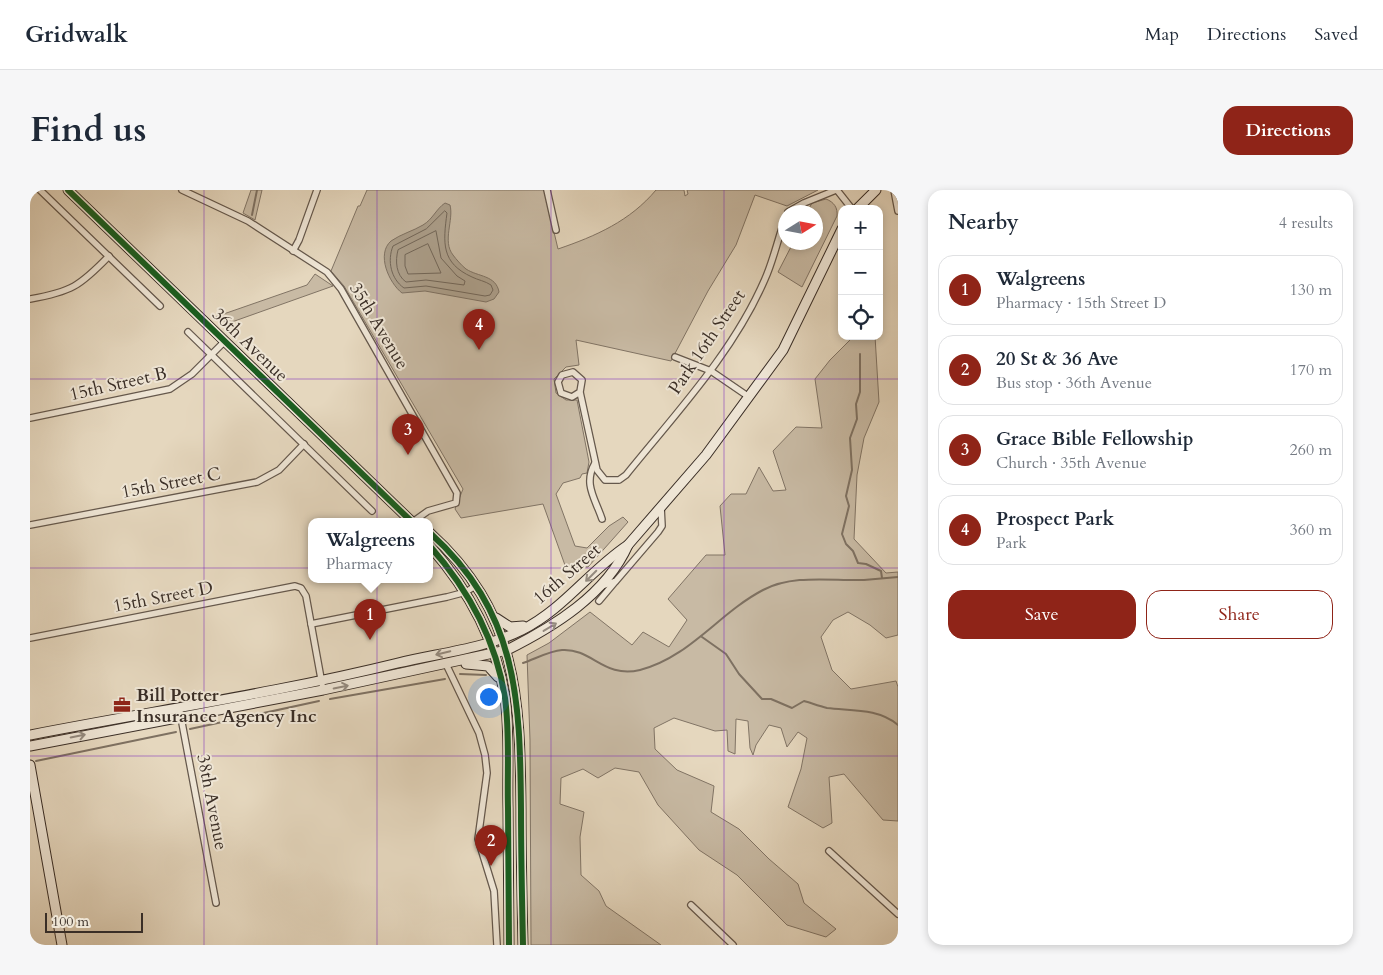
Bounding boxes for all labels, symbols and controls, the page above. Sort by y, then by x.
text: Gridwalk [25,18,128,51]
text: Map [1145,22,1179,47]
text: Directions [1207,22,1286,47]
text: Saved [1314,22,1358,47]
text: Find us [30,106,146,154]
button: Directions [1223,106,1353,155]
north arrow [778,205,823,250]
map controls [838,205,883,340]
button: + [838,205,883,250]
text: Nearby [948,208,1019,237]
text: 4 results [1279,212,1333,234]
button: − [838,250,883,295]
text: Walgreens [996,266,1085,292]
street label: 35th Avenue [343,278,415,374]
text: 1 [961,279,969,301]
text: 130 m [1290,279,1332,301]
street label: Park 16th Street [663,284,752,399]
text: Pharmacy · 15th Street D [996,292,1166,314]
button: locate [838,295,883,340]
street label: 36th Avenue [206,302,294,388]
pin: 4 [463,309,495,350]
text: 20 St & 36 Ave [996,346,1119,372]
text: 2 [961,359,969,381]
text: 170 m [1290,359,1332,381]
street label: 15th Street B [67,361,169,407]
text: Bus stop · 36th Avenue [996,372,1152,394]
pin: 3 [392,414,424,455]
text: Grace Bible Fellowship [996,426,1194,452]
text: 3 [961,439,969,461]
text: 260 m [1290,439,1332,461]
text: Church · 35th Avenue [996,452,1147,474]
street label: 15th Street C [119,461,223,505]
text: Prospect Park [996,506,1114,532]
popup [308,518,433,583]
text: 4 [961,519,969,541]
text: 360 m [1290,519,1332,541]
text: Walgreens [326,527,415,553]
text: Park [996,532,1027,554]
street label: 16th Street [528,537,606,610]
text: Pharmacy [326,553,393,575]
one-way arrow [585,570,597,582]
street label: 15th Street D [111,575,215,619]
button: Save [948,590,1136,639]
button: Share [1146,590,1333,639]
pin: 1 [354,599,386,640]
one-way arrow [542,622,556,632]
one-way arrow [435,649,451,658]
one-way arrow [332,681,348,691]
place label: Bill Potter Insurance Agency Inc [136,683,317,729]
your location [476,684,502,710]
office icon: Bill Potter Insurance Agency Inc [112,695,132,715]
one-way arrow [69,731,85,741]
street label: 38th Avenue [190,752,234,852]
pin: 2 [475,825,507,866]
scale bar [45,910,142,933]
text: 100 m [52,912,89,931]

